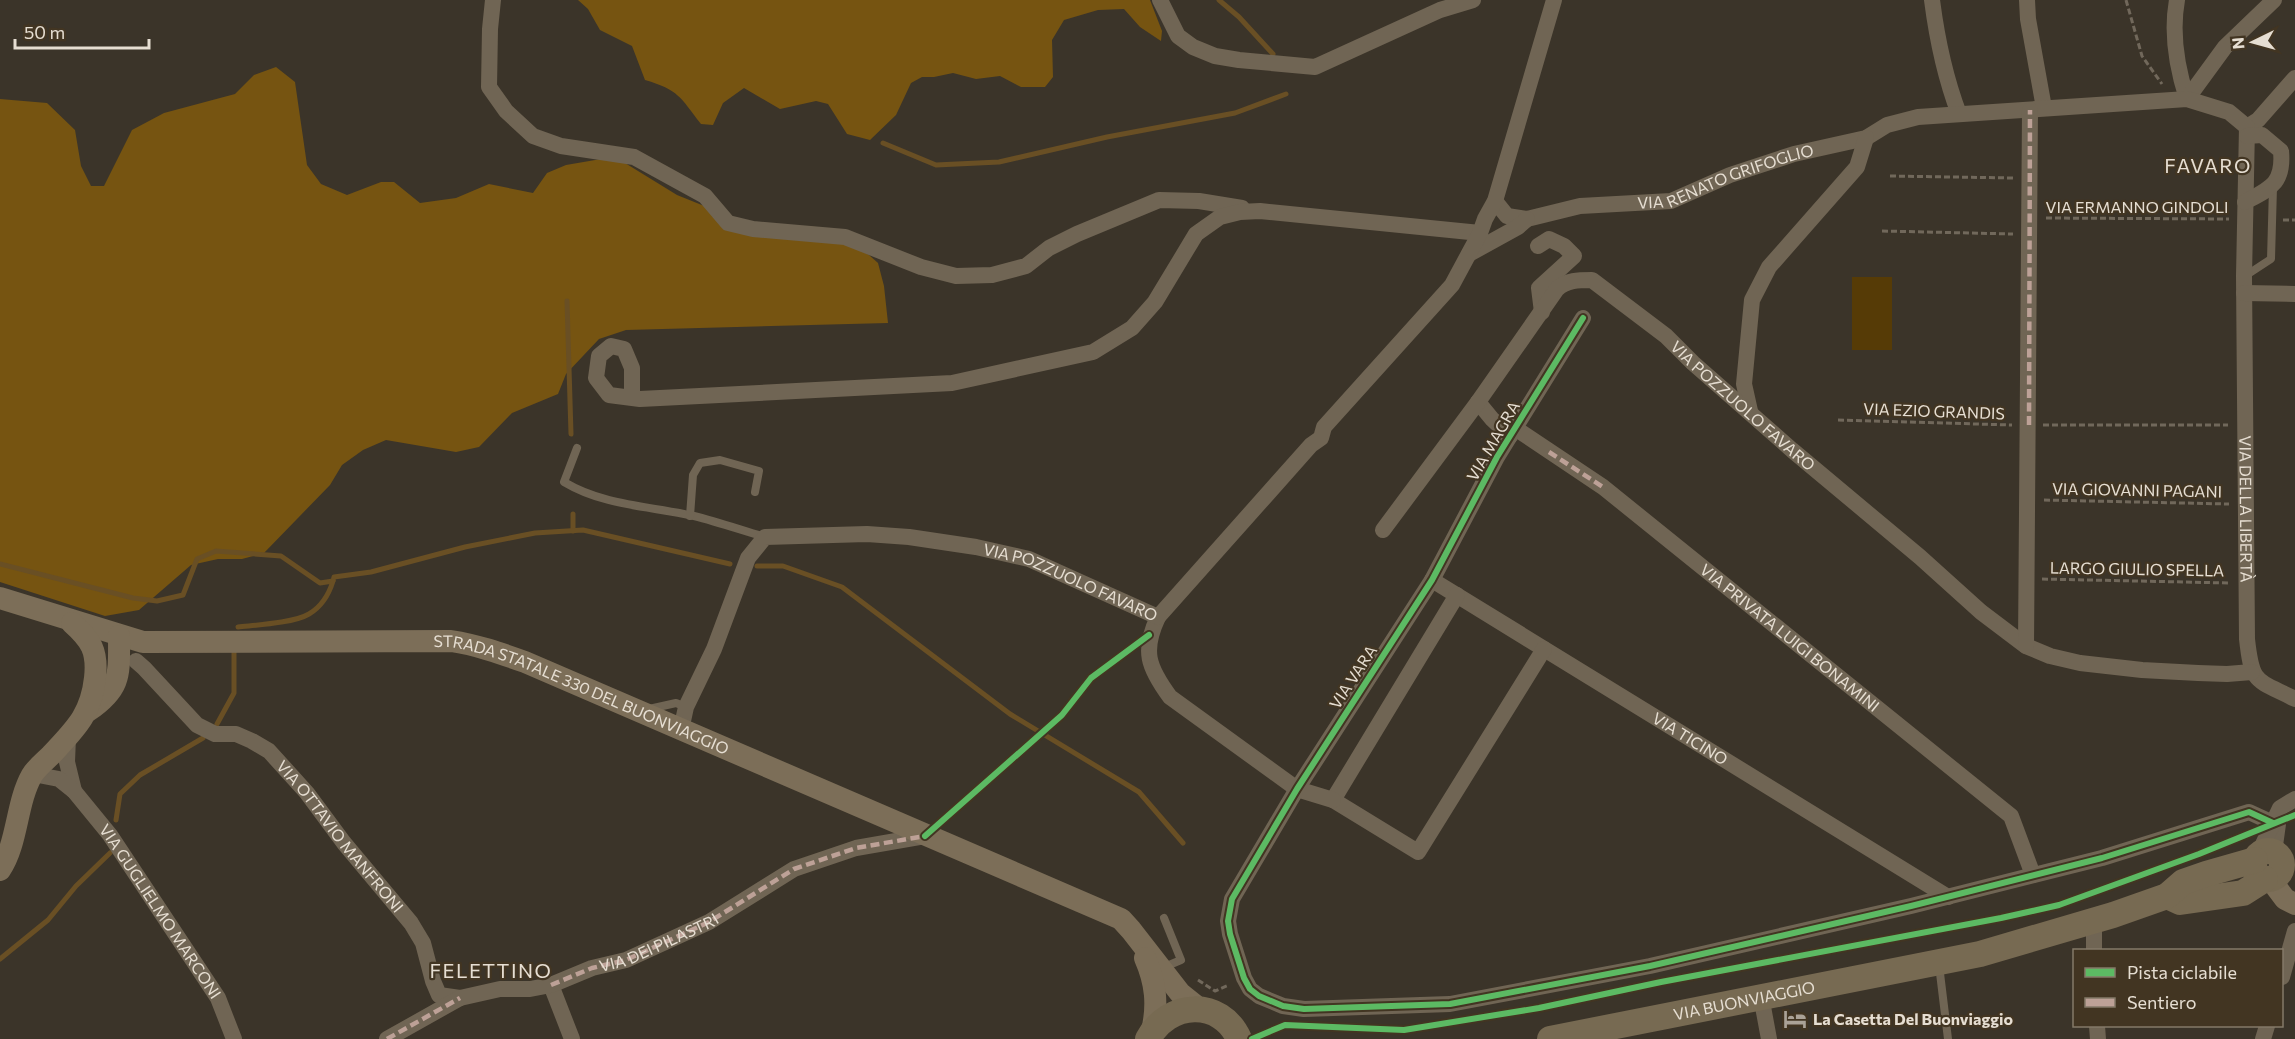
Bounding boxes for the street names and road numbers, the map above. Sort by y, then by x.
street label: VIA RENATO GRIFOGLIO [1637,140,1815,212]
street label: VIA ERMANNO GINDOLI [2045,197,2229,216]
street label: VIA POZZUOLO FAVARO [1667,336,1819,474]
street label: VIA MAGRA [1462,397,1523,484]
street label: VIA EZIO GRANDIS [1863,399,2005,422]
street label: VIA DELLA LIBERTÀ [2236,435,2257,583]
street label: VIA GIOVANNI PAGANI [2052,479,2222,500]
street label: VIA POZZUOLO FAVARO [982,539,1161,625]
street label: LARGO GIULIO SPELLA [2050,557,2224,580]
street label: VIA PRIVATA LUIGI BONAMINI [1697,559,1884,715]
street label: STRADA STATALE 330 DEL BUONVIAGGIO [434,631,732,758]
street label: VIA VARA [1325,641,1380,712]
street label: VIA TICINO [1649,708,1732,769]
street label: VIA OTTAVIO MANFRONI [273,756,408,916]
street label: VIA GUGLIELMO MARCONI [96,820,226,1002]
street label: VIA DEI PILASTRI [597,909,722,975]
street label: VIA BUONVIAGGIO [1672,977,1817,1023]

